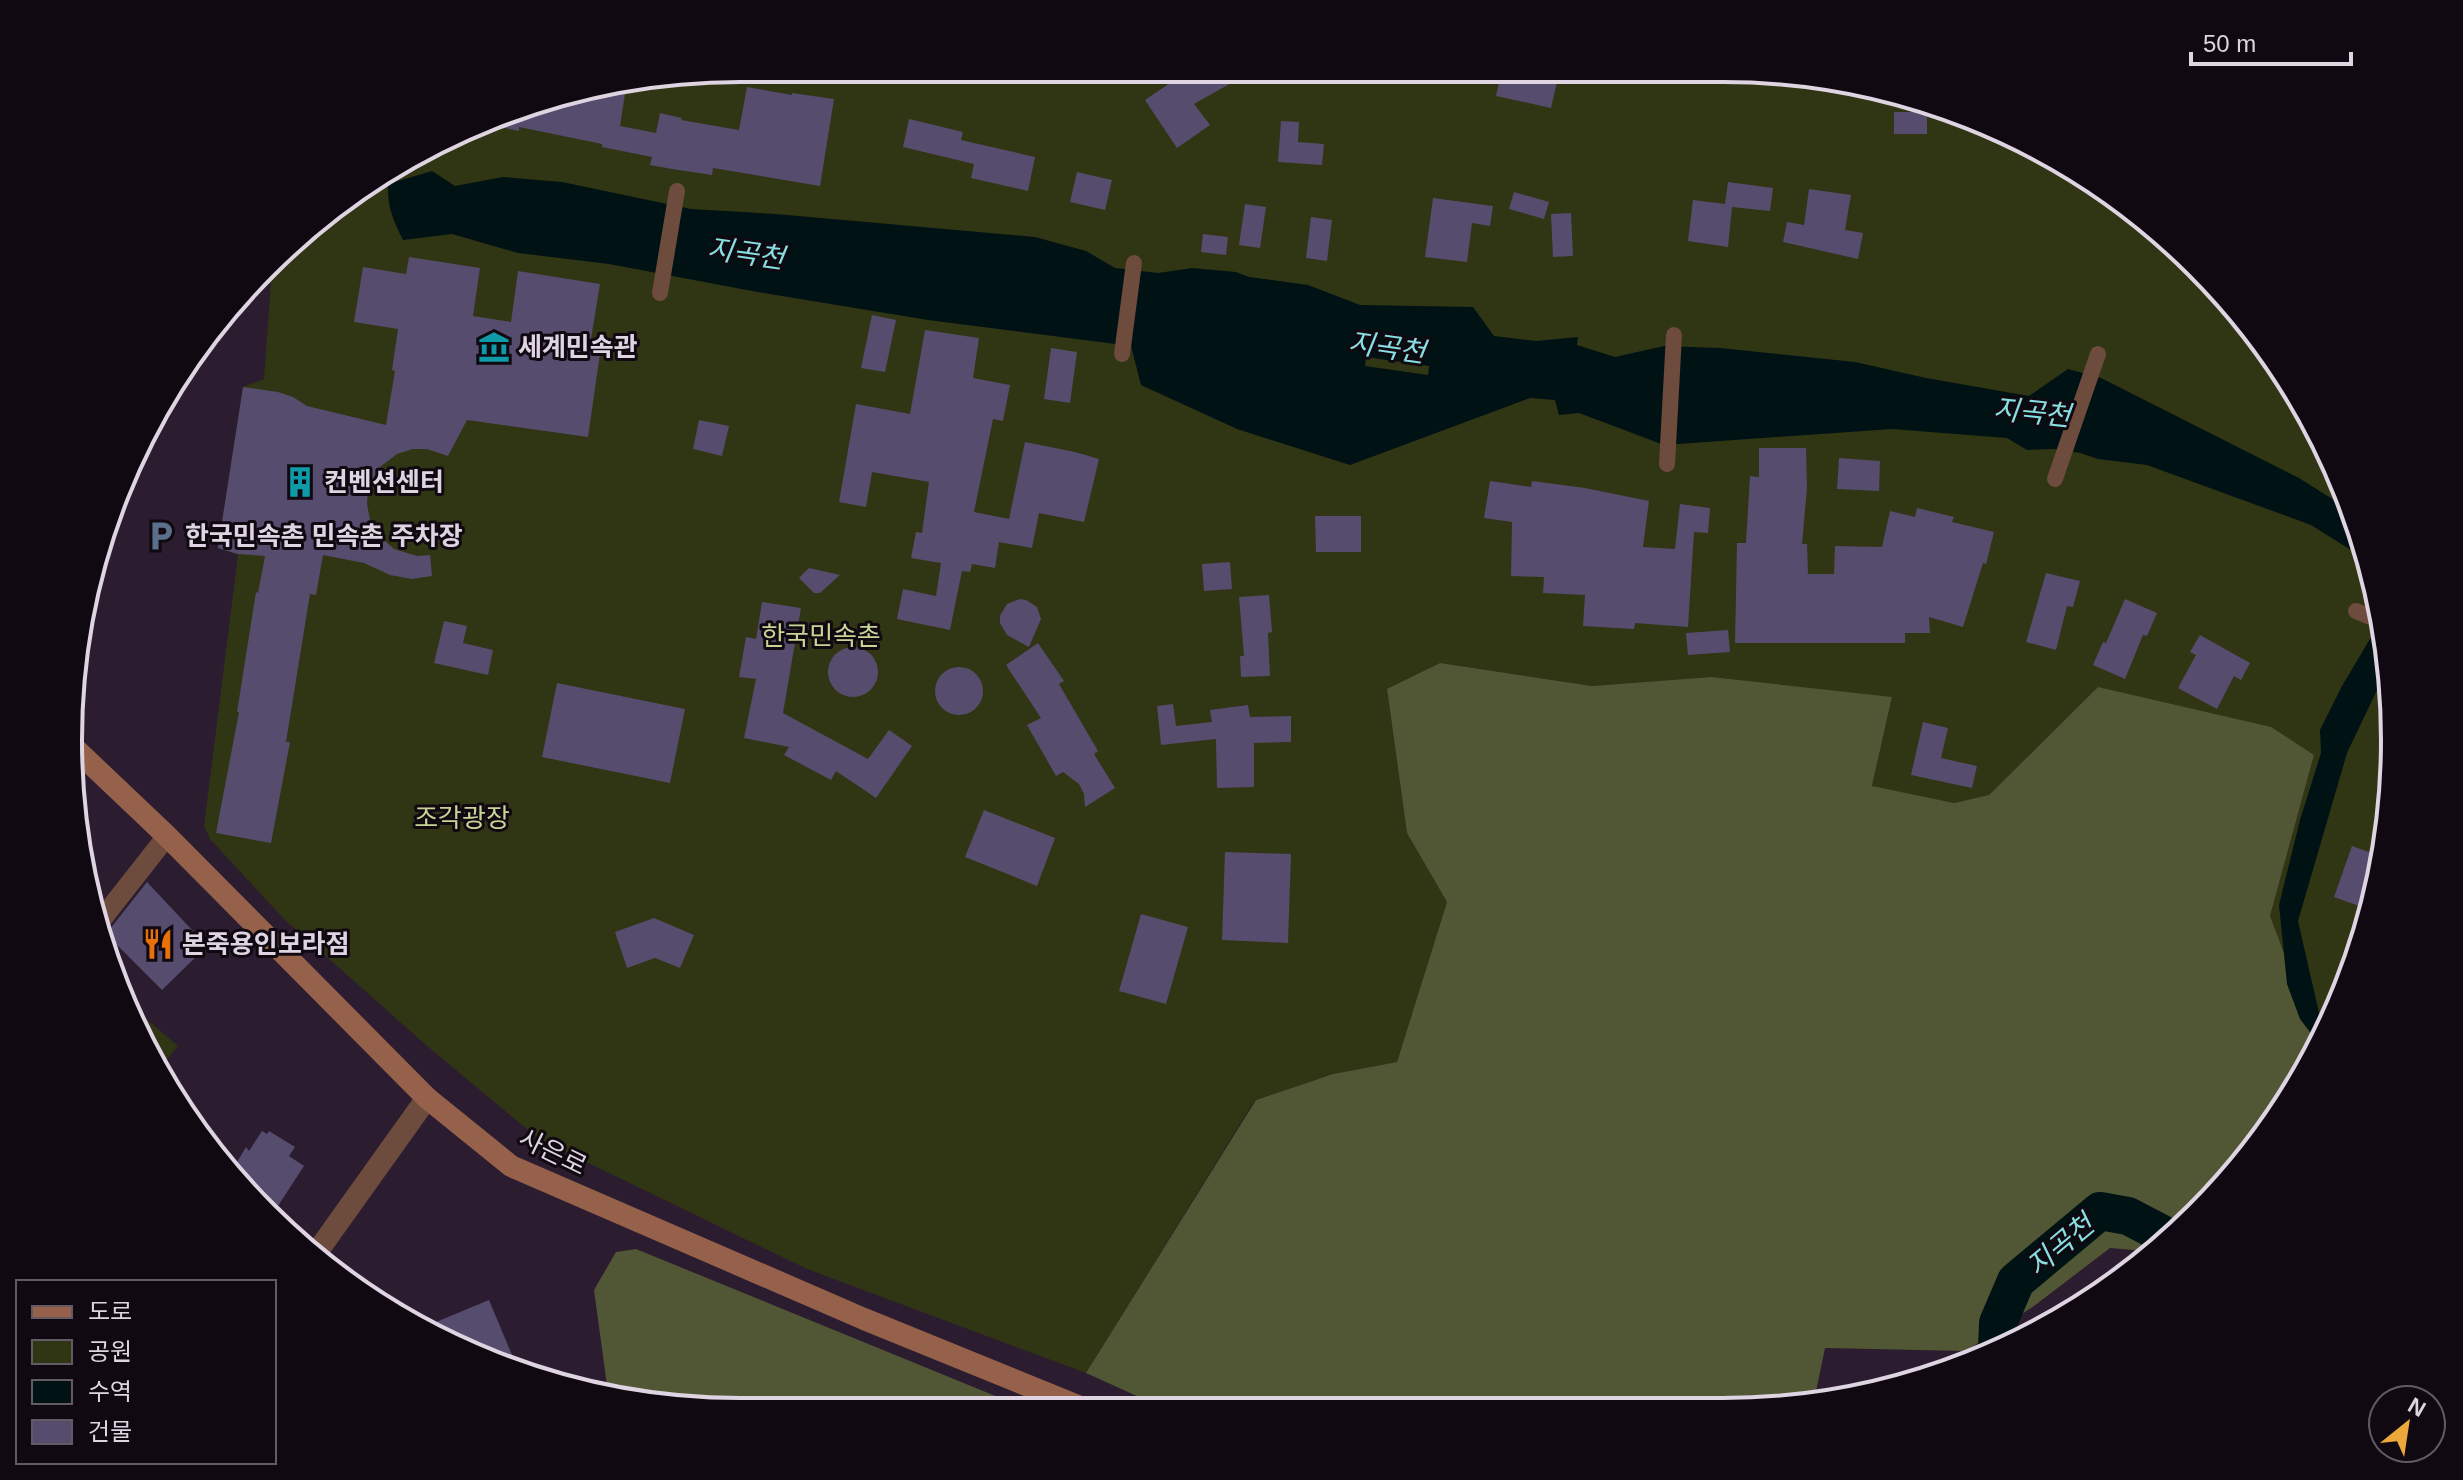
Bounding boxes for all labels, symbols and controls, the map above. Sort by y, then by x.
scale bar [2191,16,2351,66]
text: 50 m [2203,30,2256,57]
water label: 지곡천 [706,233,790,275]
water label: 지곡천 [1347,327,1431,369]
museum icon: 세계민속관 [477,330,511,364]
place label: 세계민속관 [518,332,638,362]
water label: 지곡천 [1992,393,2075,432]
building icon: 컨벤션센터 [283,465,317,499]
place label: 컨벤션센터 [324,467,444,497]
parking icon: 한국민속촌 민속촌 주차장 [144,519,178,553]
place label: 한국민속촌 민속촌 주차장 [185,521,463,551]
park label: 한국민속촌 [761,621,881,651]
park label: 조각광장 [414,803,510,833]
restaurant icon: 본죽용인보라점 [141,927,175,961]
place label: 본죽용인보라점 [182,929,349,959]
street label: 사은로 [514,1123,592,1181]
water label: 지곡천 [2021,1207,2102,1282]
legend [16,1280,276,1464]
text: 도로 [88,1298,132,1325]
text: 공원 [88,1338,132,1365]
text: 수역 [88,1378,132,1405]
north arrow [2367,1384,2447,1464]
text: N [2404,1392,2430,1422]
text: 건물 [88,1418,132,1445]

